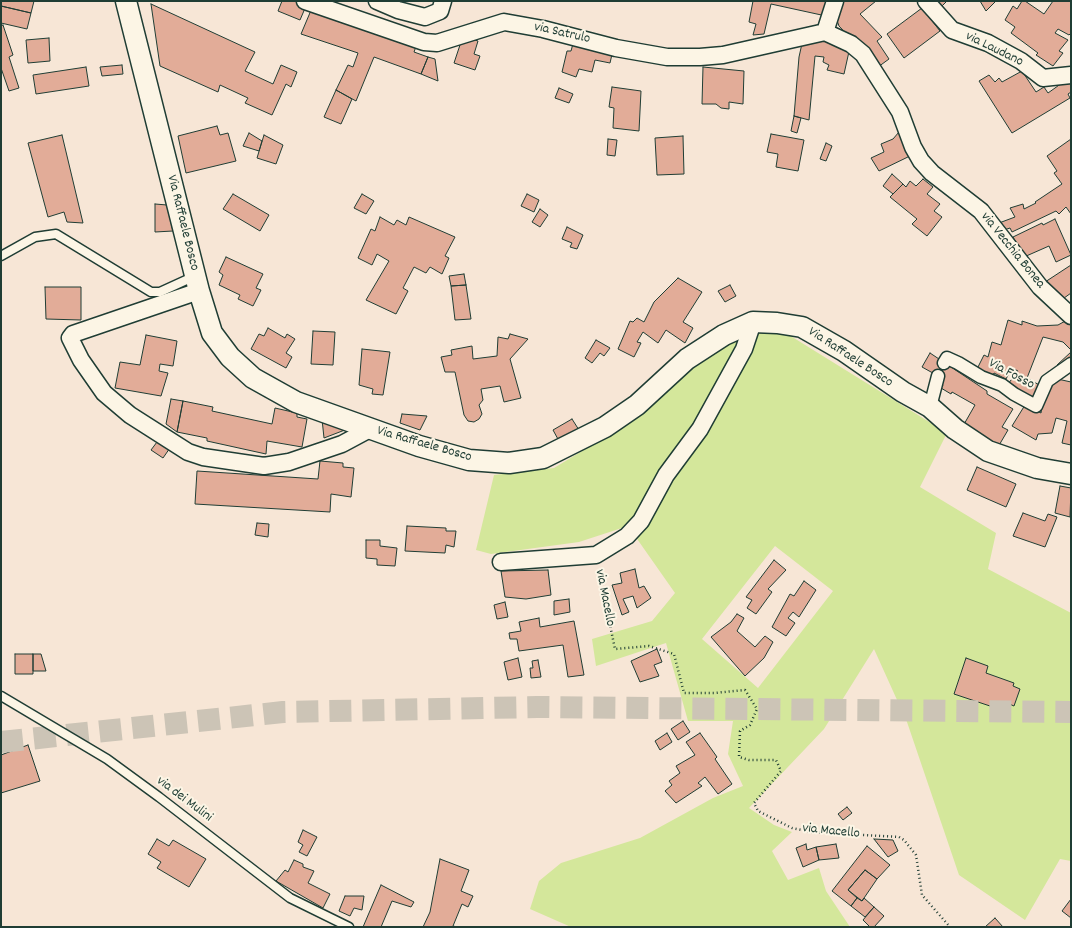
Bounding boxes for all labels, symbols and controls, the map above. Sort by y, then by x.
street label: via Satrulo [532,19,592,49]
street label: via Laudano [962,29,1026,71]
street label: Via Raffaele Bosco [162,173,202,273]
street label: via Vecchia Bonea [976,210,1048,292]
street label: Via Raffaele Bosco [804,324,896,392]
street label: Via Fosso [985,356,1037,394]
street label: Via Raffaele Bosco [375,423,473,467]
street label: via Macello [590,568,618,628]
street label: via dei Mulini [153,773,215,827]
street label: via Macello [801,821,861,843]

